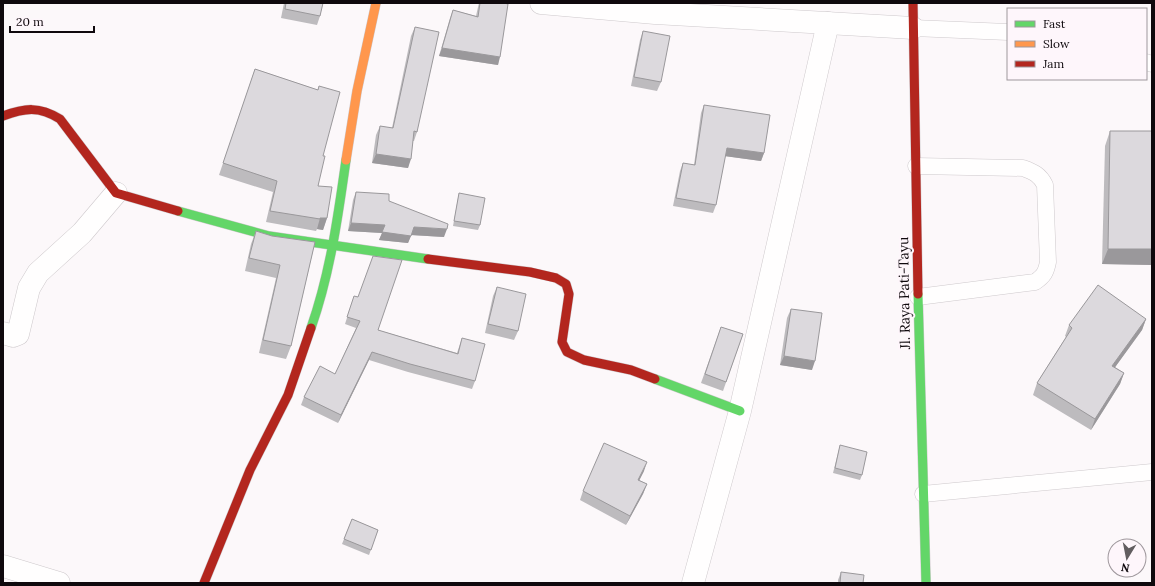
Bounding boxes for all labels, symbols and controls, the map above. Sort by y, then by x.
scale bar [10,8,94,34]
legend [1007,8,1147,80]
text: 20 m [16,14,44,29]
text: Fast [1043,16,1066,31]
text: Slow [1043,36,1070,51]
text: Jam [1042,56,1064,71]
street label: Jl. Raya Pati-Tayu [894,237,914,350]
north arrow [1107,538,1147,578]
text: N [1119,560,1131,575]

